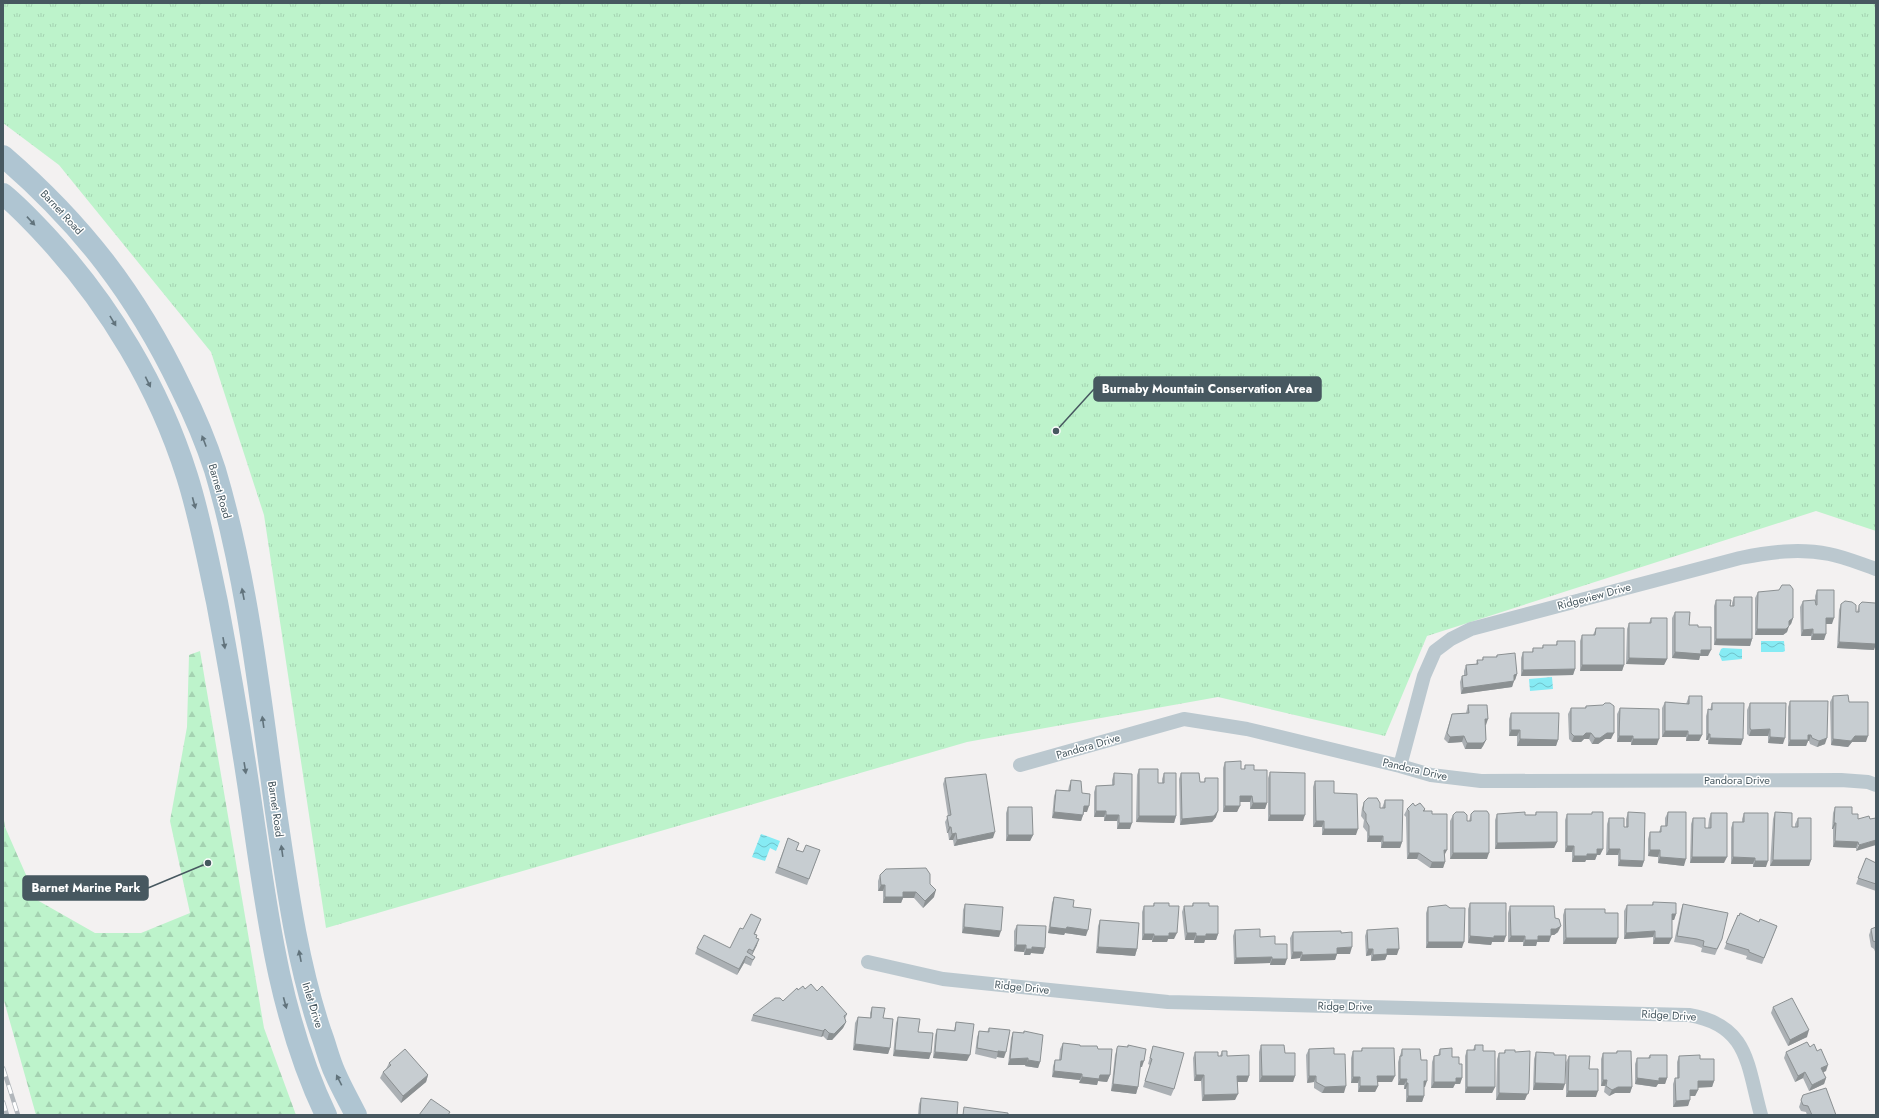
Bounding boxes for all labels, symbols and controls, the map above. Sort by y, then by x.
street label: Barnet Road [37,186,87,238]
one-way arrow [26,216,36,226]
one-way arrow [110,315,117,327]
one-way arrow [145,376,151,387]
callout: Burnaby Mountain Conservation Area [1094,377,1321,401]
text: Burnaby Mountain Conservation Area [1102,380,1312,398]
one-way arrow [201,435,207,447]
street label: Barnet Road [205,462,235,520]
one-way arrow [192,496,198,509]
street label: Ridgeview Drive [1555,578,1633,613]
one-way arrow [240,588,246,600]
one-way arrow [222,637,228,649]
one-way arrow [260,716,266,728]
street label: Pandora Drive [1054,729,1122,763]
street label: Pandora Drive [1381,754,1449,784]
one-way arrow [242,762,248,774]
street label: Pandora Drive [1704,772,1770,788]
street label: Barnet Road [264,780,288,838]
one-way arrow [279,845,285,857]
callout: Barnet Marine Park [23,876,148,900]
text: Barnet Marine Park [32,879,140,897]
one-way arrow [297,950,303,962]
street label: Ridge Drive [994,976,1051,998]
street label: Inlet Drive [298,980,328,1030]
one-way arrow [283,997,289,1009]
street label: Ridge Drive [1317,998,1373,1014]
street label: Ridge Drive [1641,1006,1697,1024]
one-way arrow [336,1074,342,1086]

